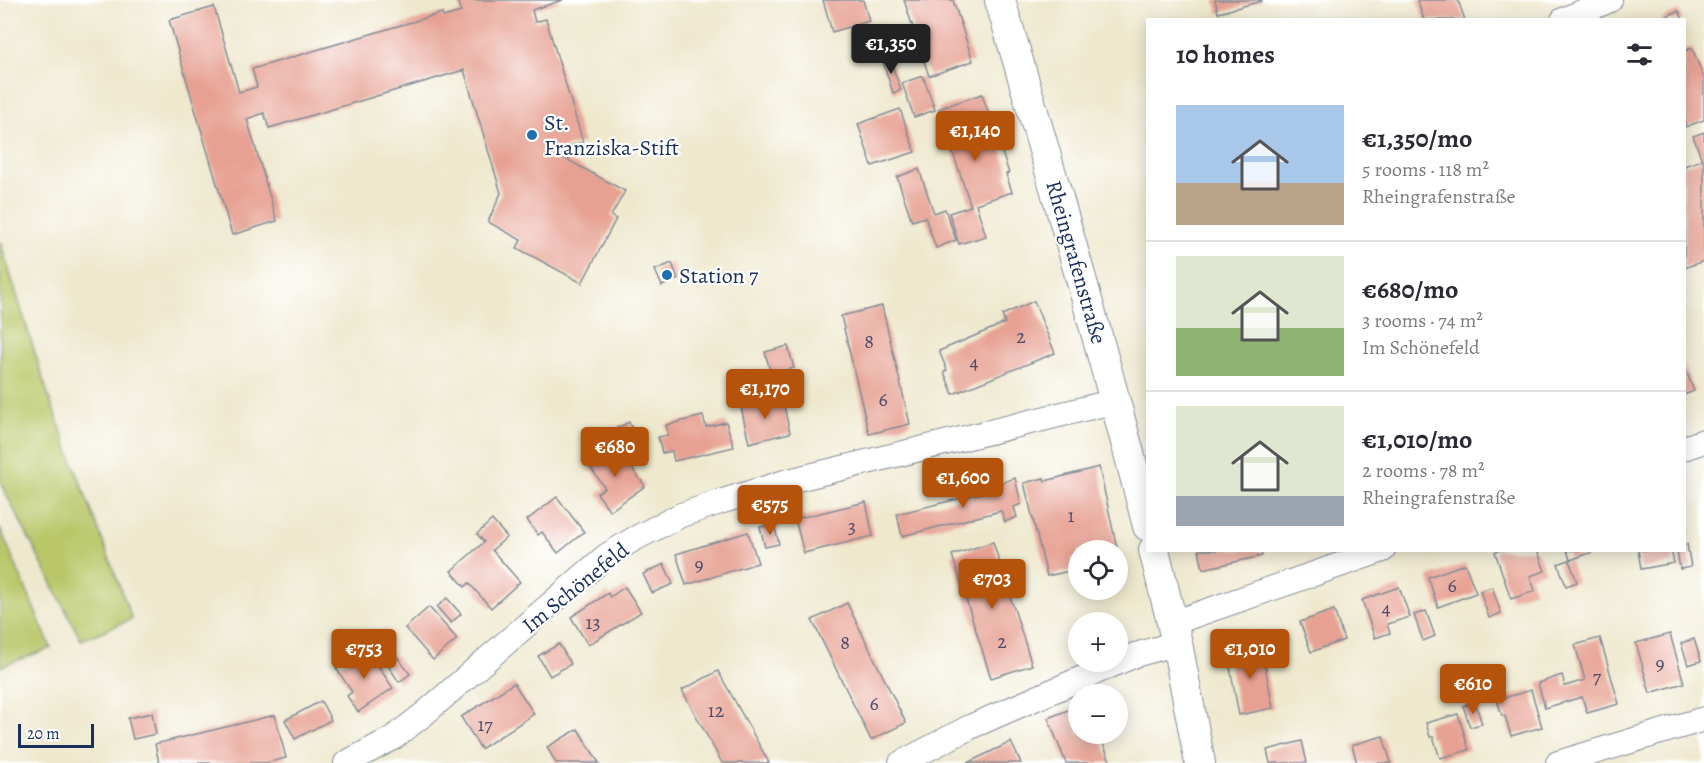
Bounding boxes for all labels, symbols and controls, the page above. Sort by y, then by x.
pin: €1,350 [842,24,940,75]
text: €1,350 [865,30,917,57]
text: 10 homes [1176,37,1275,72]
icon: filters [1623,38,1656,71]
place label: St. Franziska-Stift [544,108,679,163]
pin: €1,140 [926,111,1024,162]
text: €1,140 [950,117,1000,144]
text: €1,350/mo [1362,121,1472,156]
marker: St. Franziska-Stift [525,128,539,142]
icon: home [1224,129,1296,201]
text: 5 rooms · 118 m² [1362,156,1489,183]
street label: Rheingrafenstraße [1038,177,1114,348]
text: Rheingrafenstraße [1362,183,1515,210]
place label: Station 7 [679,261,759,291]
marker: Station 7 [660,268,674,282]
text: €680/mo [1362,272,1458,307]
icon: home [1224,280,1296,352]
text: 3 rooms · 74 m² [1362,307,1483,334]
house number: 2 [1016,323,1026,350]
house number: 8 [864,328,874,355]
text: Im Schönefeld [1362,334,1480,361]
house number: 4 [969,349,979,376]
pin: €1,170 [716,369,814,420]
text: €1,170 [740,375,790,402]
house number: 6 [878,386,888,413]
text: €1,010/mo [1362,422,1472,457]
pin: €680 [579,427,651,478]
icon: home [1224,430,1296,502]
text: €680 [595,433,635,460]
text: 2 rooms · 78 m² [1362,457,1485,484]
pin: €1,600 [914,458,1012,509]
text: €1,600 [936,464,990,491]
text: Rheingrafenstraße [1362,484,1515,511]
pin: €575 [734,485,806,536]
text: €575 [751,491,789,518]
house number: 1 [1068,502,1075,529]
house number: 3 [848,513,856,540]
street label: Im Schönefeld [516,535,636,640]
map controls [1068,540,1128,744]
button: locate [1068,540,1128,600]
house number: 9 [694,551,704,578]
pin: €703 [956,559,1028,610]
text: €703 [973,565,1011,592]
house number: 6 [1447,572,1457,599]
house number: 4 [1381,595,1391,622]
house number: 13 [585,609,601,636]
button: + [1068,612,1128,672]
house number: 2 [997,628,1007,655]
pin: €753 [328,629,400,680]
house number: 8 [840,629,850,656]
pin: €1,010 [1201,629,1299,680]
text: €753 [345,635,383,662]
text: €1,010 [1224,635,1276,662]
house number: 9 [1655,650,1665,677]
house number: 7 [1593,663,1602,690]
pin: €610 [1437,664,1509,715]
text: €610 [1454,670,1492,697]
button: − [1068,684,1128,744]
house number: 6 [869,690,879,717]
house number: 12 [708,697,725,724]
house number: 17 [477,711,493,738]
scale bar [18,721,94,748]
text: 20 m [27,723,60,745]

